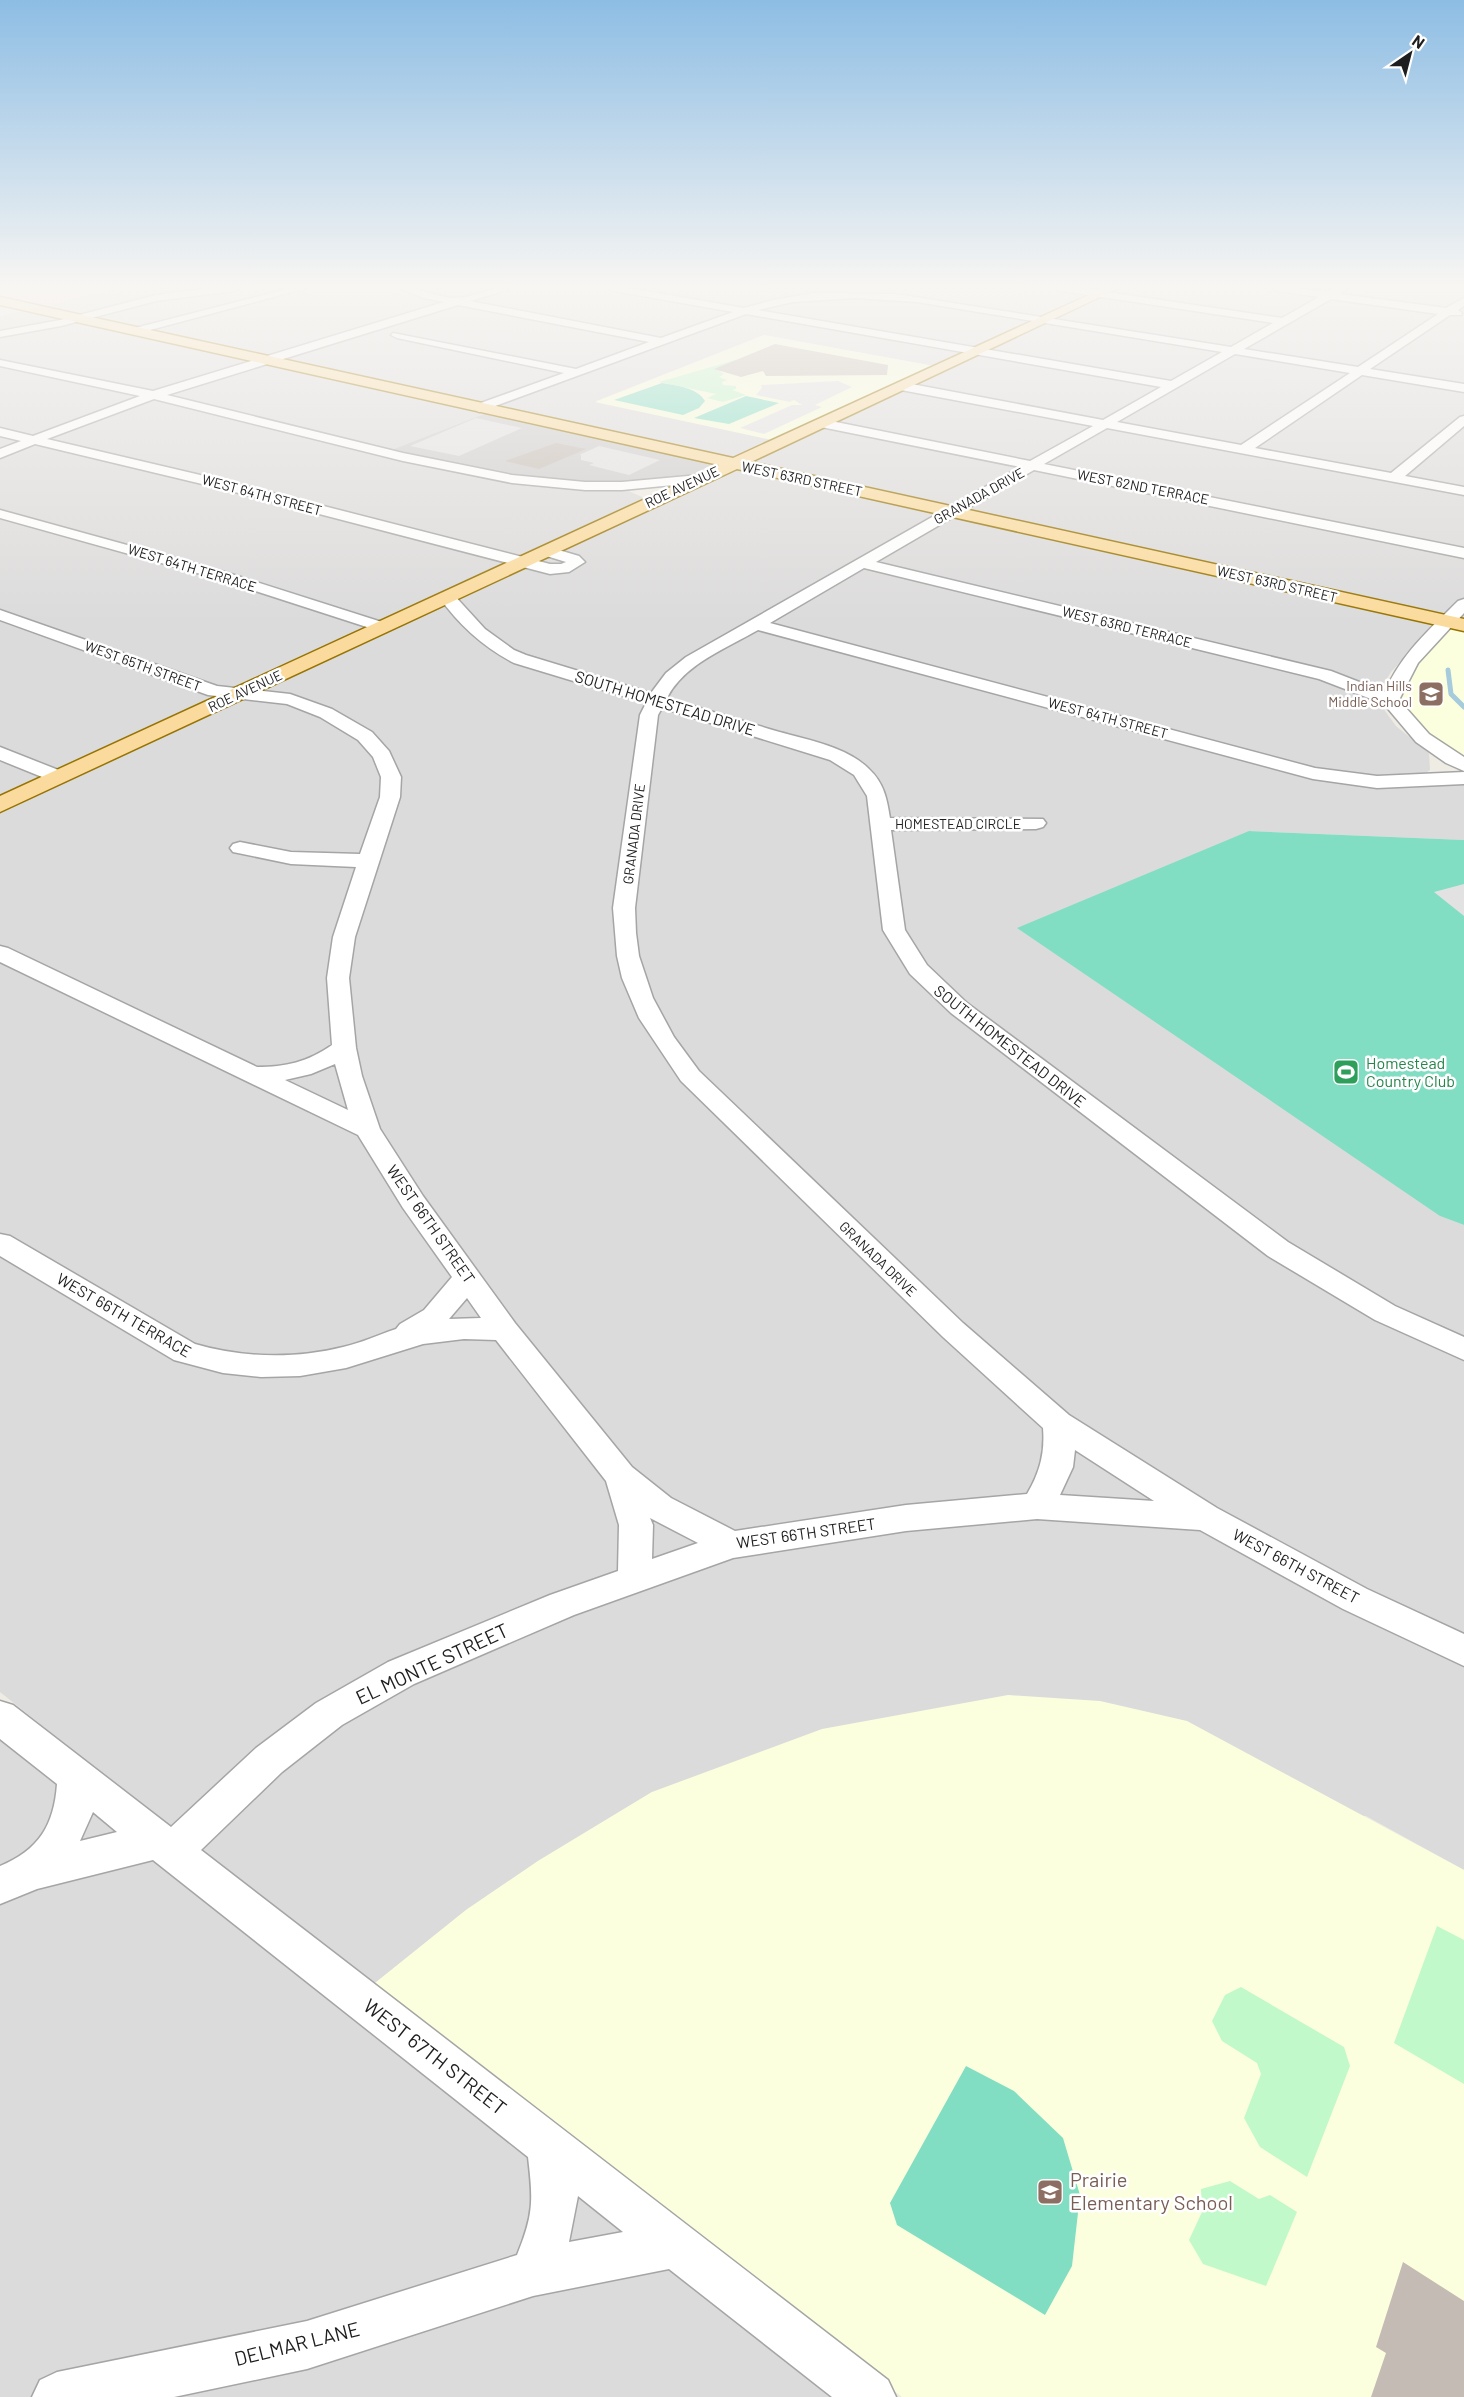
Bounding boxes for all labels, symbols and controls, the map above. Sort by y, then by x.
north arrow [1380,24,1440,84]
text: N [1409,30,1429,52]
street label: WEST 63RD STREET [740,457,864,500]
street label: ROE AVENUE [642,462,722,511]
street label: GRANADA DRIVE [930,464,1027,528]
street label: WEST 62ND TERRACE [1076,465,1211,508]
street label: WEST 64TH STREET [200,470,324,519]
street label: WEST 64TH TERRACE [126,540,258,595]
street label: WEST 63RD STREET [1215,561,1339,606]
street label: WEST 63RD TERRACE [1061,602,1194,651]
street label: WEST 65TH STREET [83,637,204,695]
street label: ROE AVENUE [205,666,285,715]
street label: SOUTH HOMESTEAD DRIVE [573,666,757,739]
place label: Indian Hills Middle School [1328,677,1412,710]
school or university icon: Indian Hills Middle School [1416,679,1446,709]
street label: WEST 64TH STREET [1046,693,1170,742]
street label: GRANADA DRIVE [619,783,648,885]
street label: HOMESTEAD CIRCLE [895,815,1021,832]
street label: SOUTH HOMESTEAD DRIVE [931,980,1090,1111]
place label: Homestead Country Club [1366,1053,1455,1090]
sports icon: Homestead Country Club [1331,1057,1361,1087]
street label: WEST 66TH STREET [383,1161,479,1287]
street label: GRANADA DRIVE [836,1217,921,1300]
street label: WEST 66TH TERRACE [54,1268,195,1361]
street label: WEST 66TH STREET [735,1513,877,1552]
street label: WEST 66TH STREET [1230,1524,1363,1607]
street label: EL MONTE STREET [351,1617,512,1709]
street label: WEST 67TH STREET [359,1993,512,2119]
place label: Prairie Elementary School [1070,2167,1233,2214]
school or university icon: Prairie Elementary School [1035,2177,1065,2207]
street label: DELMAR LANE [232,2316,362,2370]

